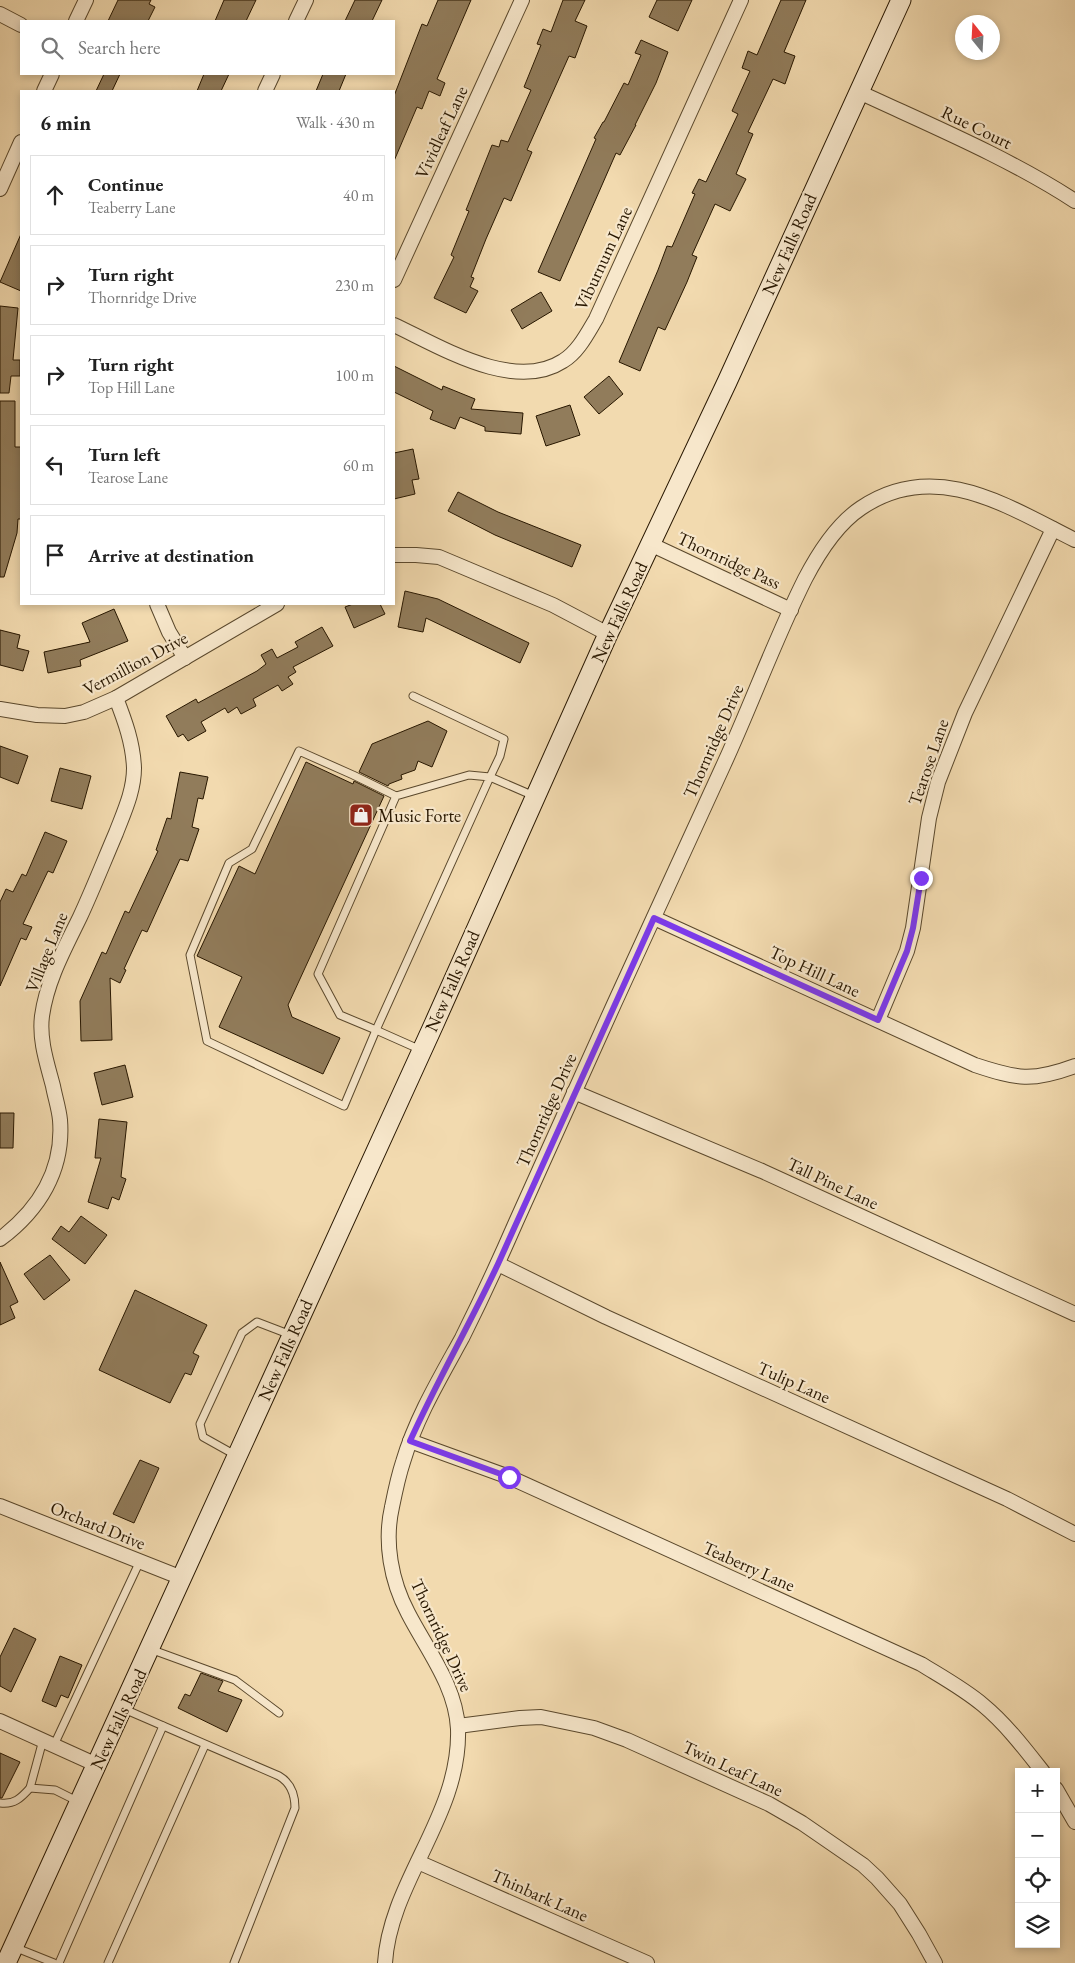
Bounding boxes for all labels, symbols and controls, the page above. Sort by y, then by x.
north arrow [955,15,1000,60]
search box [20,20,395,75]
icon: search [38,34,66,62]
text: Search here [78,35,160,60]
street label: Vividleaf Lane [410,82,472,182]
street label: Rue Court [938,100,1016,154]
text: 6 min [40,109,91,136]
text: Walk · 430 m [296,112,375,133]
text: Continue [88,172,163,197]
icon: ahead [41,181,69,209]
text: 40 m [343,185,374,206]
street label: New Falls Road [756,189,822,298]
text: Teaberry Lane [88,197,175,218]
street label: Viburnum Lane [569,203,637,313]
text: Turn right [88,262,174,287]
icon: right [41,271,69,299]
text: 230 m [335,275,374,296]
text: Thornridge Drive [88,287,197,308]
text: Turn right [88,352,174,377]
icon: right [41,361,69,389]
text: 100 m [335,365,374,386]
text: Top Hill Lane [88,377,175,398]
text: Turn left [88,442,160,467]
icon: left [41,451,69,479]
text: 60 m [343,455,374,476]
text: Tearose Lane [88,467,168,488]
street label: Thornridge Pass [674,526,785,594]
icon: arrive [41,541,69,569]
text: Arrive at destination [88,543,254,568]
street label: New Falls Road [586,557,653,666]
street label: Vermillion Drive [79,626,191,700]
street label: Thornridge Drive [678,681,748,801]
street label: Tearose Lane [902,716,954,808]
shop icon: Music Forte [348,802,374,828]
place label: Music Forte [378,804,461,827]
route end [910,867,933,890]
street label: Village Lane [19,908,73,996]
street label: New Falls Road [419,926,485,1035]
street label: Top Hill Lane [766,940,864,1002]
street label: Thornridge Drive [511,1050,581,1170]
street label: Tall Pine Lane [784,1152,882,1214]
street label: New Falls Road [252,1295,318,1404]
street label: Tulip Lane [754,1356,834,1408]
route start [498,1466,521,1489]
street label: Orchard Drive [47,1495,149,1555]
street label: Teaberry Lane [699,1535,799,1597]
street label: Thornridge Drive [406,1575,478,1695]
street label: New Falls Road [85,1664,152,1773]
street label: Twin Leaf Lane [679,1735,787,1801]
map controls [1015,1768,1060,1948]
button: + [1015,1768,1060,1813]
button: − [1015,1813,1060,1858]
button: locate [1015,1858,1060,1903]
street label: Thinbark Lane [488,1863,592,1927]
button: layers [1015,1903,1060,1948]

